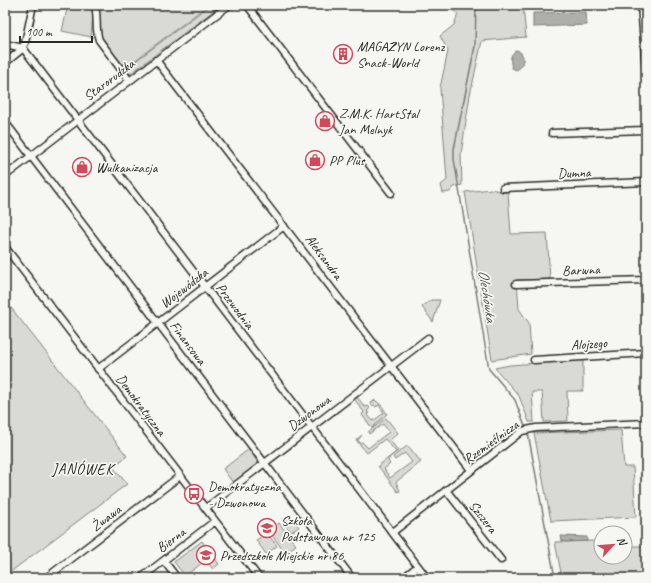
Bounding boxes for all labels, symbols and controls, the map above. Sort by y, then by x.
scale bar [20,18,92,44]
text: 100 m [26,24,53,40]
place label: MAGAZYN Lorenz Snack-World [357,38,446,71]
building icon: MAGAZYN Lorenz Snack-World [332,43,354,65]
street label: Starorudzka [80,55,138,105]
place label: Z.M.K. HartStal Jan Melnyk [338,105,421,138]
shop icon: Z.M.K. HartStal Jan Melnyk [314,110,336,132]
shop icon: PP Plus [304,149,326,171]
place label: PP Plus [329,152,366,169]
shop icon: Wulkanizacja [71,156,93,178]
place label: Wulkanizacja [96,159,159,176]
street label: Dumna [557,164,592,182]
street label: Aleksandra [302,231,347,284]
street label: Barwna [562,261,601,279]
street label: Wojewódzka [157,264,212,312]
water label: Olechówka [474,269,501,325]
street label: Przewodnia [212,280,258,333]
street label: Finansowa [166,318,210,369]
street label: Alojzego [570,334,609,354]
street label: Demokratyczna [112,371,170,440]
street label: Dzwonowa [284,391,335,435]
street label: Rzemieślnicza [460,416,523,468]
district label: JANÓWEK [51,460,116,479]
place label: Demokratyczna - Dzwonowa [208,478,282,511]
bus stop icon: Demokratyczna - Dzwonowa [183,483,205,505]
street label: Szczera [465,498,502,538]
street label: Żwawa [87,500,126,535]
place label: Szkoła Podstawowa nr 125 [281,512,376,545]
school or university icon: Szkoła Podstawowa nr 125 [256,517,278,539]
street label: Bierna [153,523,190,556]
north arrow [593,525,633,565]
text: N [614,534,631,549]
school or university icon: Przedszkole Miejskie nr 86 [195,544,217,566]
place label: Przedszkole Miejskie nr 86 [220,547,344,564]

